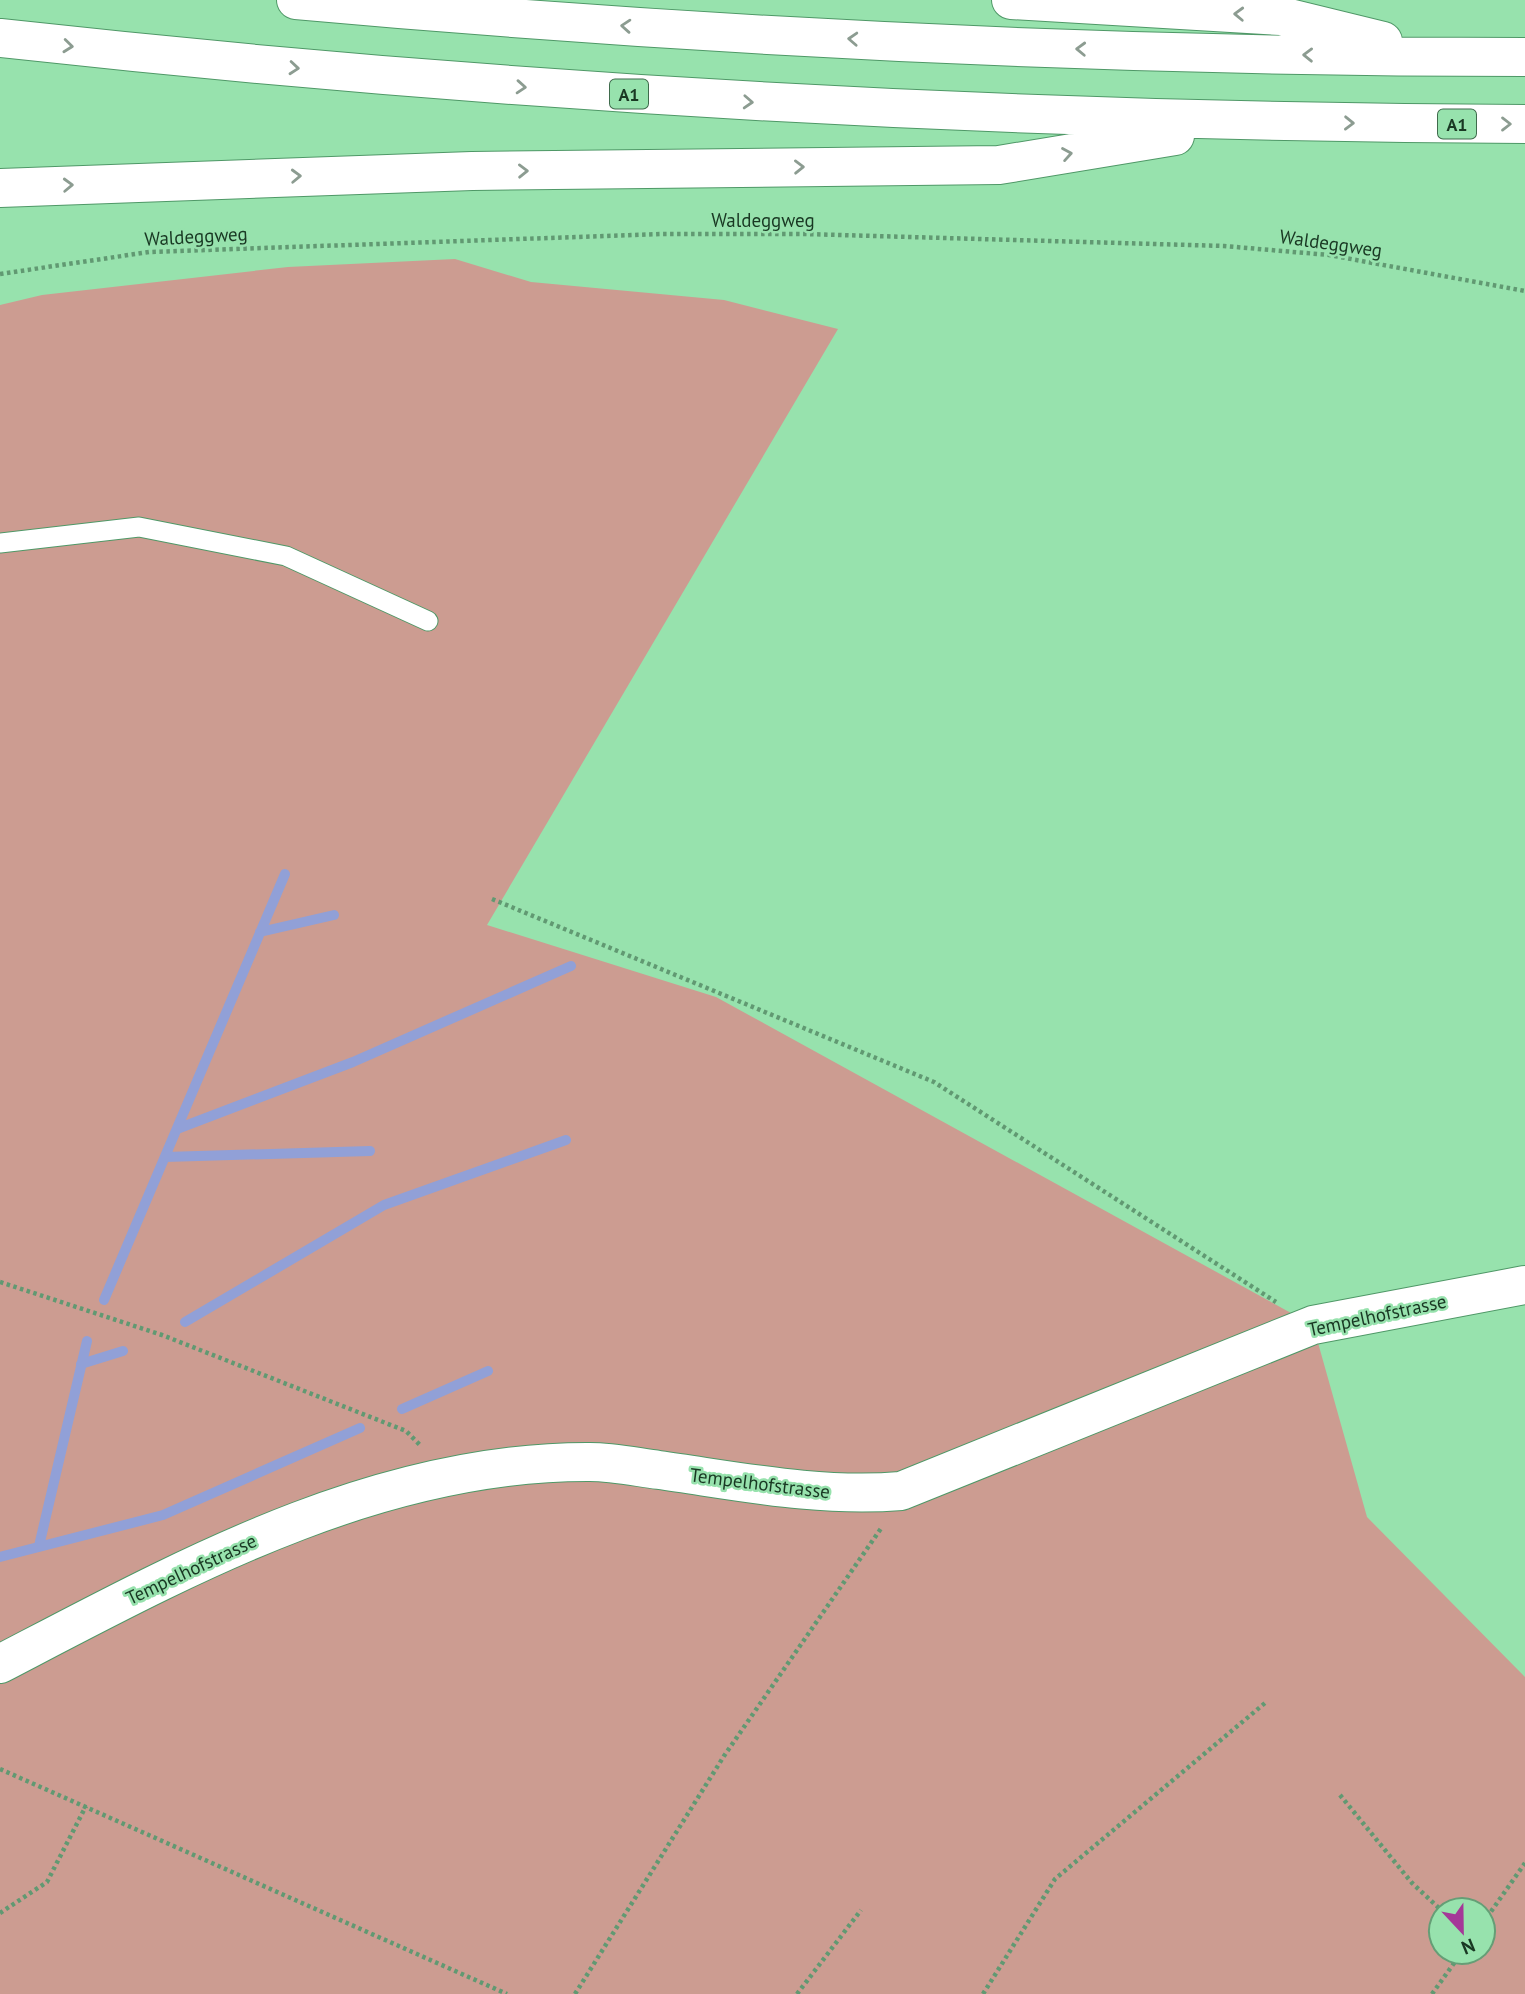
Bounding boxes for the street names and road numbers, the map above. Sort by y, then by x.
road number: A1 [610,80,648,108]
road number: A1 [1438,110,1476,139]
street label: Waldeggweg [711,208,815,232]
street label: Waldeggweg [144,221,248,251]
street label: Waldeggweg [1278,224,1384,262]
street label: Tempelhofstrasse [1306,1289,1448,1341]
street label: Tempelhofstrasse [689,1462,831,1504]
street label: Tempelhofstrasse [122,1528,260,1610]

